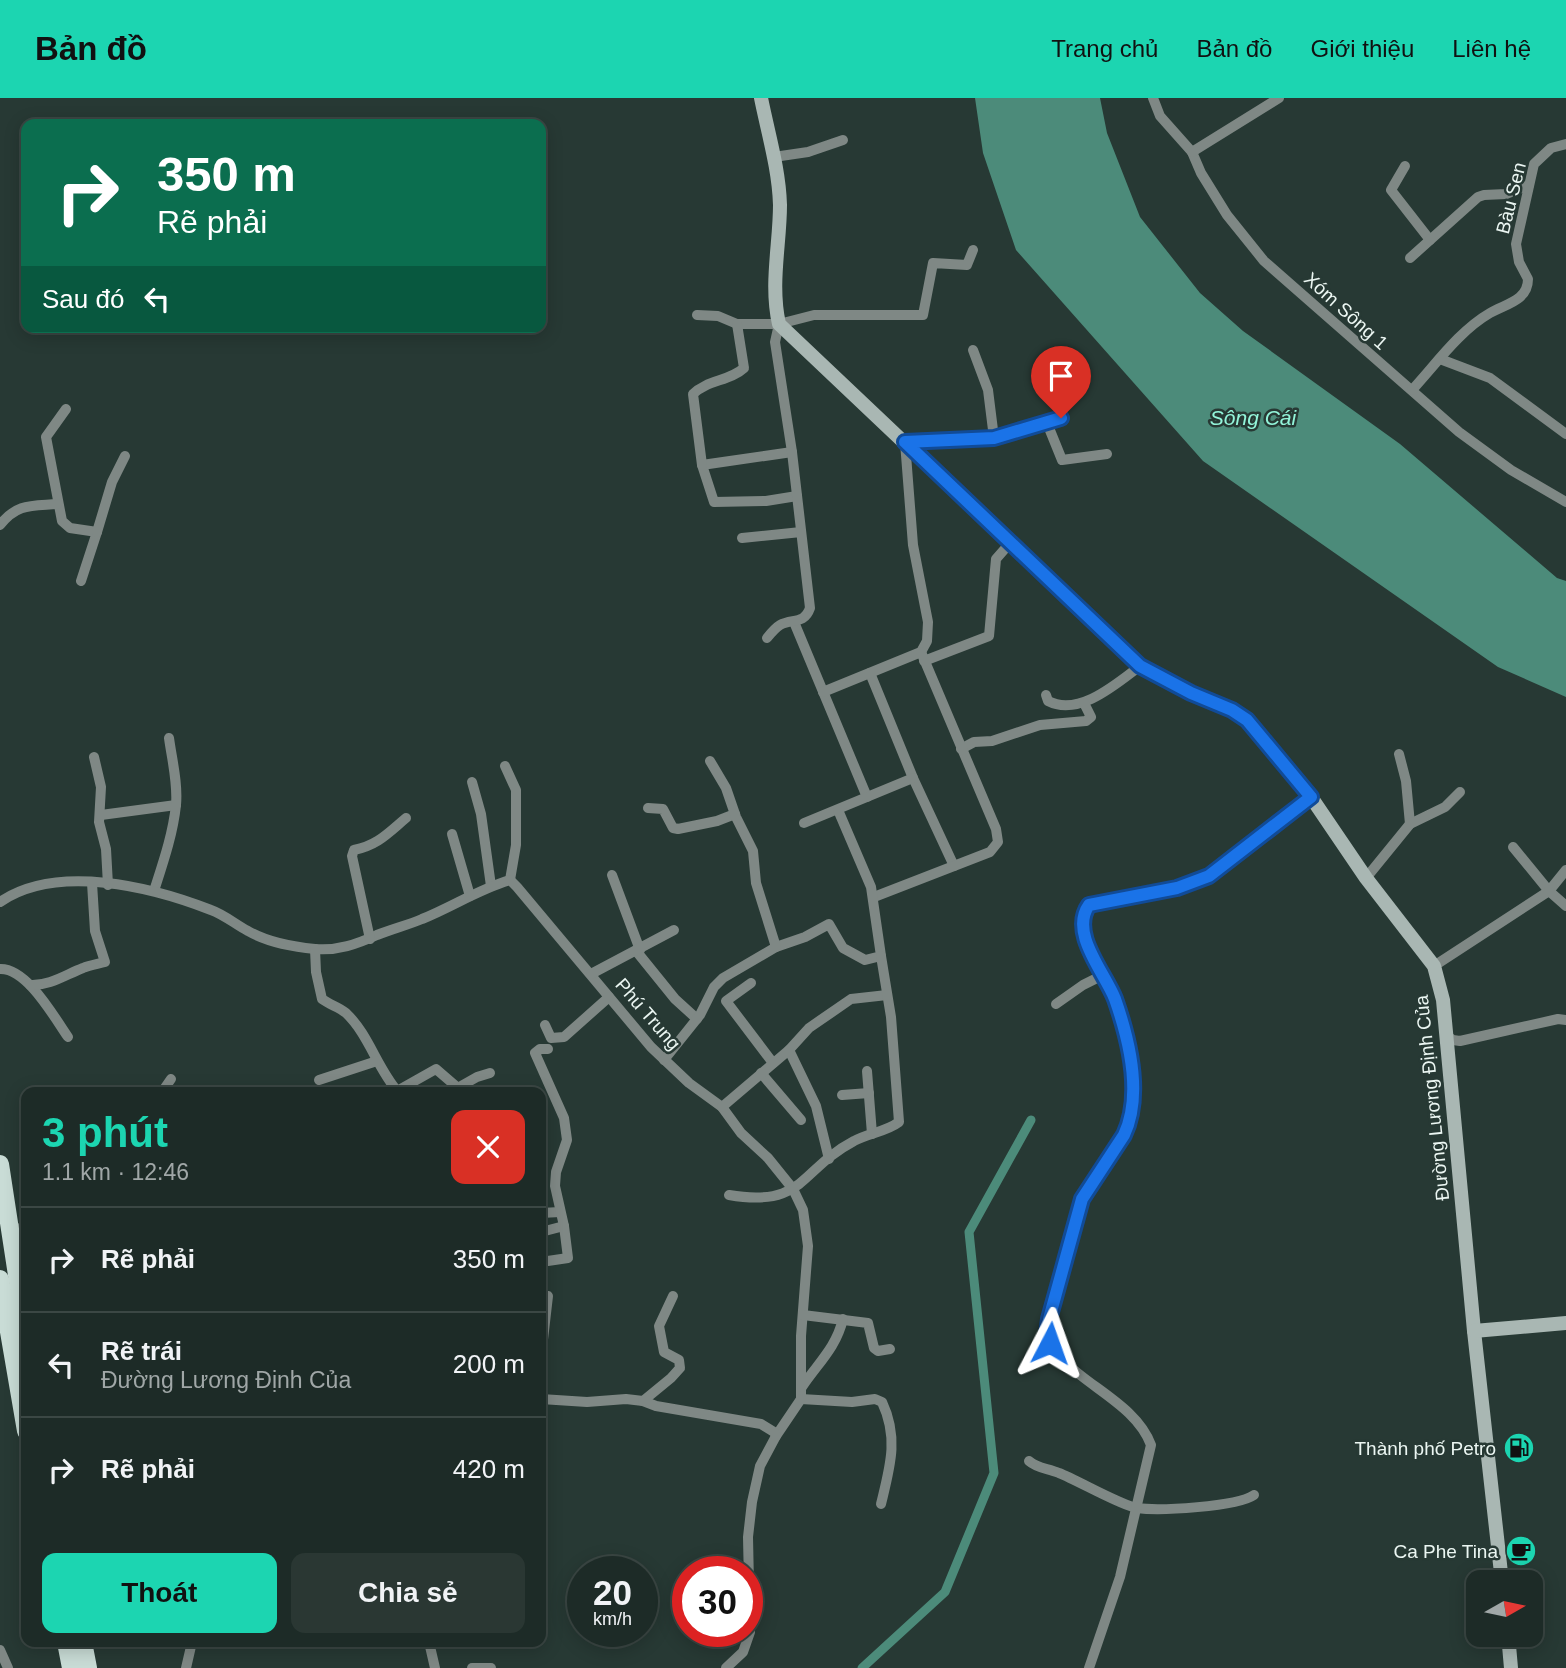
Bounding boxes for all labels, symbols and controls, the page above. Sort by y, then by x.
text: Bản đồ [35,30,147,67]
text: Trang chủ [1051,35,1158,62]
text: Bản đồ [1196,35,1272,62]
text: Giới thiệu [1310,35,1414,62]
text: Liên hệ [1452,35,1531,62]
icon: right [42,147,133,238]
text: 350 m [157,147,296,201]
street label: Bàu Sen [1492,160,1530,236]
text: Rẽ phải [157,204,267,240]
street label: Xóm Sông 1 [1300,268,1392,354]
icon: left [138,280,176,318]
text: Sau đó [42,284,124,314]
pin [1031,346,1091,418]
icon: arrive [1042,357,1080,395]
water label: Sông Cái [1210,406,1298,429]
street label: Phú Trung [611,974,685,1054]
street label: Đường Lương Định Của [1411,994,1453,1202]
text: 3 phút [42,1109,168,1156]
button: close [451,1110,525,1184]
text: 1.1 km · 12:46 [42,1159,189,1185]
icon: right [42,1241,80,1279]
text: Rẽ phải [101,1244,195,1274]
text: 350 m [453,1244,525,1274]
position arrow [1013,1306,1087,1380]
text: Rẽ trái [101,1336,182,1366]
icon: left [42,1346,80,1384]
text: 200 m [453,1349,525,1379]
text: Đường Lương Định Của [101,1367,351,1393]
fuel station icon: Thành phố Petro [1502,1431,1536,1465]
place label: Thành phố Petro [1354,1438,1496,1459]
icon: right [42,1451,80,1489]
text: Rẽ phải [101,1454,195,1484]
text: 420 m [453,1454,525,1484]
cafe icon: Ca Phe Tina [1504,1534,1538,1568]
place label: Ca Phe Tina [1393,1541,1498,1562]
button: Thoát [42,1553,277,1633]
button: Chia sẻ [291,1553,525,1633]
speed limit sign: 30 [672,1556,763,1647]
north arrow [1466,1570,1544,1647]
map controls [1466,1570,1543,1647]
text: 20 [593,1573,632,1612]
text: km/h [593,1609,632,1629]

